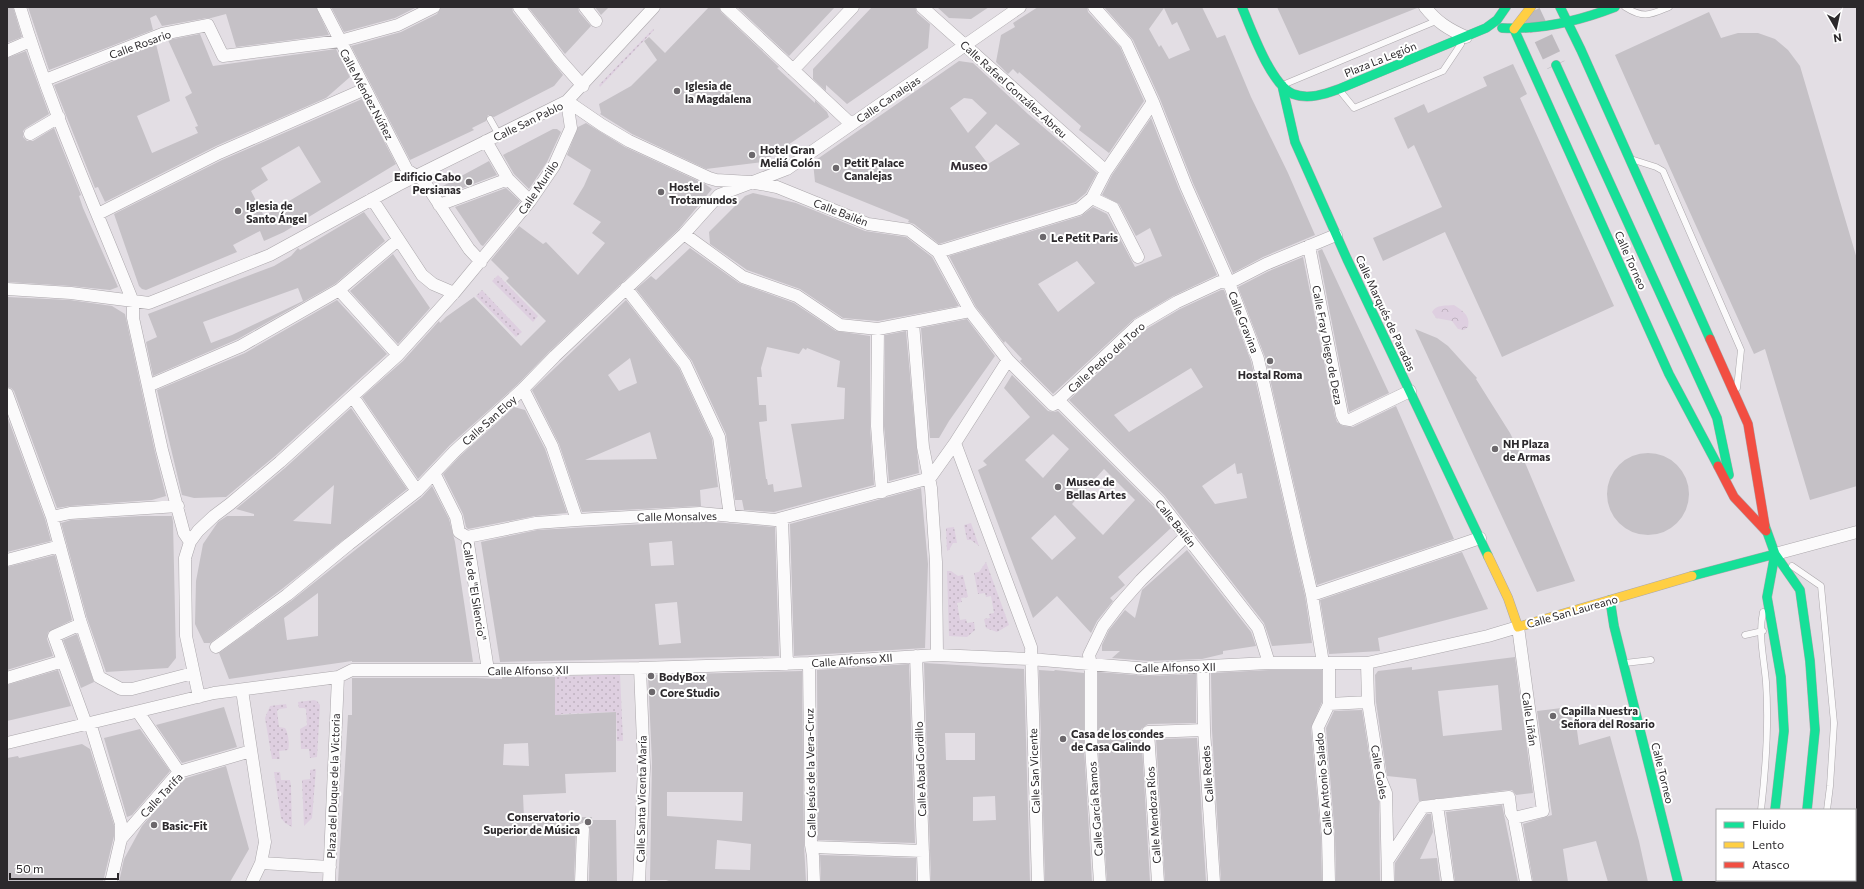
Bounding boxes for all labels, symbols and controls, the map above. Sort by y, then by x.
north arrow [1816,8,1856,48]
street label: Calle Rosario [107,27,173,61]
text: N [1833,31,1843,45]
street label: Calle Rafael González Abreu [958,38,1070,140]
street label: Plaza La Legión [1342,39,1418,79]
street label: Calle Méndez Núñez [338,46,397,142]
street label: Calle Canalejas [854,73,922,125]
place label: Iglesia de la Magdalena [685,79,752,105]
marker: Iglesia de la Magdalena [672,86,682,96]
street label: Calle San Pablo [491,98,565,143]
place label: Hotel Gran Meliá Colón [760,143,820,169]
marker: Hotel Gran Meliá Colón [747,150,757,160]
place label: Petit Palace Canalejas [844,156,904,182]
street label: Calle Murillo [515,157,561,217]
district label: Museo [950,158,988,172]
marker: Petit Palace Canalejas [831,163,841,173]
place label: Edificio Cabo Persianas [394,170,461,196]
marker: Edificio Cabo Persianas [464,177,474,187]
place label: Hostel Trotamundos [669,180,737,206]
marker: Hostel Trotamundos [656,187,666,197]
street label: Calle Bailén [812,196,870,228]
place label: Iglesia de Santo Ángel [246,199,307,225]
marker: Iglesia de Santo Ángel [233,206,243,216]
street label: Calle Torneo [1612,229,1650,292]
place label: Le Petit Paris [1051,231,1118,244]
marker: Le Petit Paris [1038,232,1048,242]
street label: Calle Marqués de Paradas [1353,253,1419,373]
street label: Calle Fray Diego de Deza [1310,284,1346,406]
street label: Calle Gravina [1226,289,1262,355]
street label: Calle Pedro del Toro [1065,319,1148,395]
marker: Hostal Roma [1265,356,1275,366]
place label: Hostal Roma [1238,368,1302,381]
street label: Calle San Eloy [459,392,519,448]
place label: NH Plaza de Armas [1503,437,1550,463]
marker: NH Plaza de Armas [1490,444,1500,454]
place label: Museo de Bellas Artes [1066,475,1126,501]
marker: Museo de Bellas Artes [1053,482,1063,492]
street label: Calle Bailén [1153,497,1199,549]
street label: Calle Monsalves [637,509,717,523]
street label: Calle de "El Silencio" [461,541,489,641]
street label: Calle San Laureano [1525,592,1619,630]
street label: Calle Alfonso XII [811,651,893,669]
street label: Calle Alfonso XII [1134,660,1216,674]
street label: Calle Alfonso XII [487,663,569,677]
place label: BodyBox [659,670,706,683]
marker: BodyBox [646,671,656,681]
place label: Core Studio [660,686,720,699]
marker: Core Studio [647,687,657,697]
street label: Calle Liñán [1520,691,1540,747]
place label: Capilla Nuestra Señora del Rosario [1561,704,1655,730]
street label: Calle Jesús de la Vera-Cruz [802,707,819,838]
marker: Capilla Nuestra Señora del Rosario [1548,711,1558,721]
street label: Plaza del Duque de la Victoria [324,713,342,859]
street label: Calle Abad Gordillo [912,721,928,817]
place label: Casa de los condes de Casa Galindo [1071,727,1164,753]
street label: Calle San Vicente [1026,728,1042,814]
street label: Calle Antonio Salado [1312,732,1334,836]
marker: Casa de los condes de Casa Galindo [1058,734,1068,744]
street label: Calle Santa Vicenta María [633,735,649,863]
street label: Calle Torneo [1649,741,1677,805]
street label: Calle Goles [1369,744,1391,800]
street label: Calle Redes [1199,745,1215,803]
street label: Calle García Ramos [1085,761,1105,857]
street label: Calle Mendoza Ríos [1143,766,1163,864]
street label: Calle Tarifa [137,770,185,820]
legend [1716,809,1856,881]
place label: Conservatorio Superior de Música [484,810,580,836]
marker: Conservatorio Superior de Música [583,817,593,827]
text: Fluido [1752,817,1786,831]
place label: Basic-Fit [162,819,208,832]
marker: Basic-Fit [149,820,159,830]
text: Lento [1752,837,1784,851]
scale bar [10,855,118,881]
text: Atasco [1752,857,1790,871]
text: 50 m [16,861,44,875]

